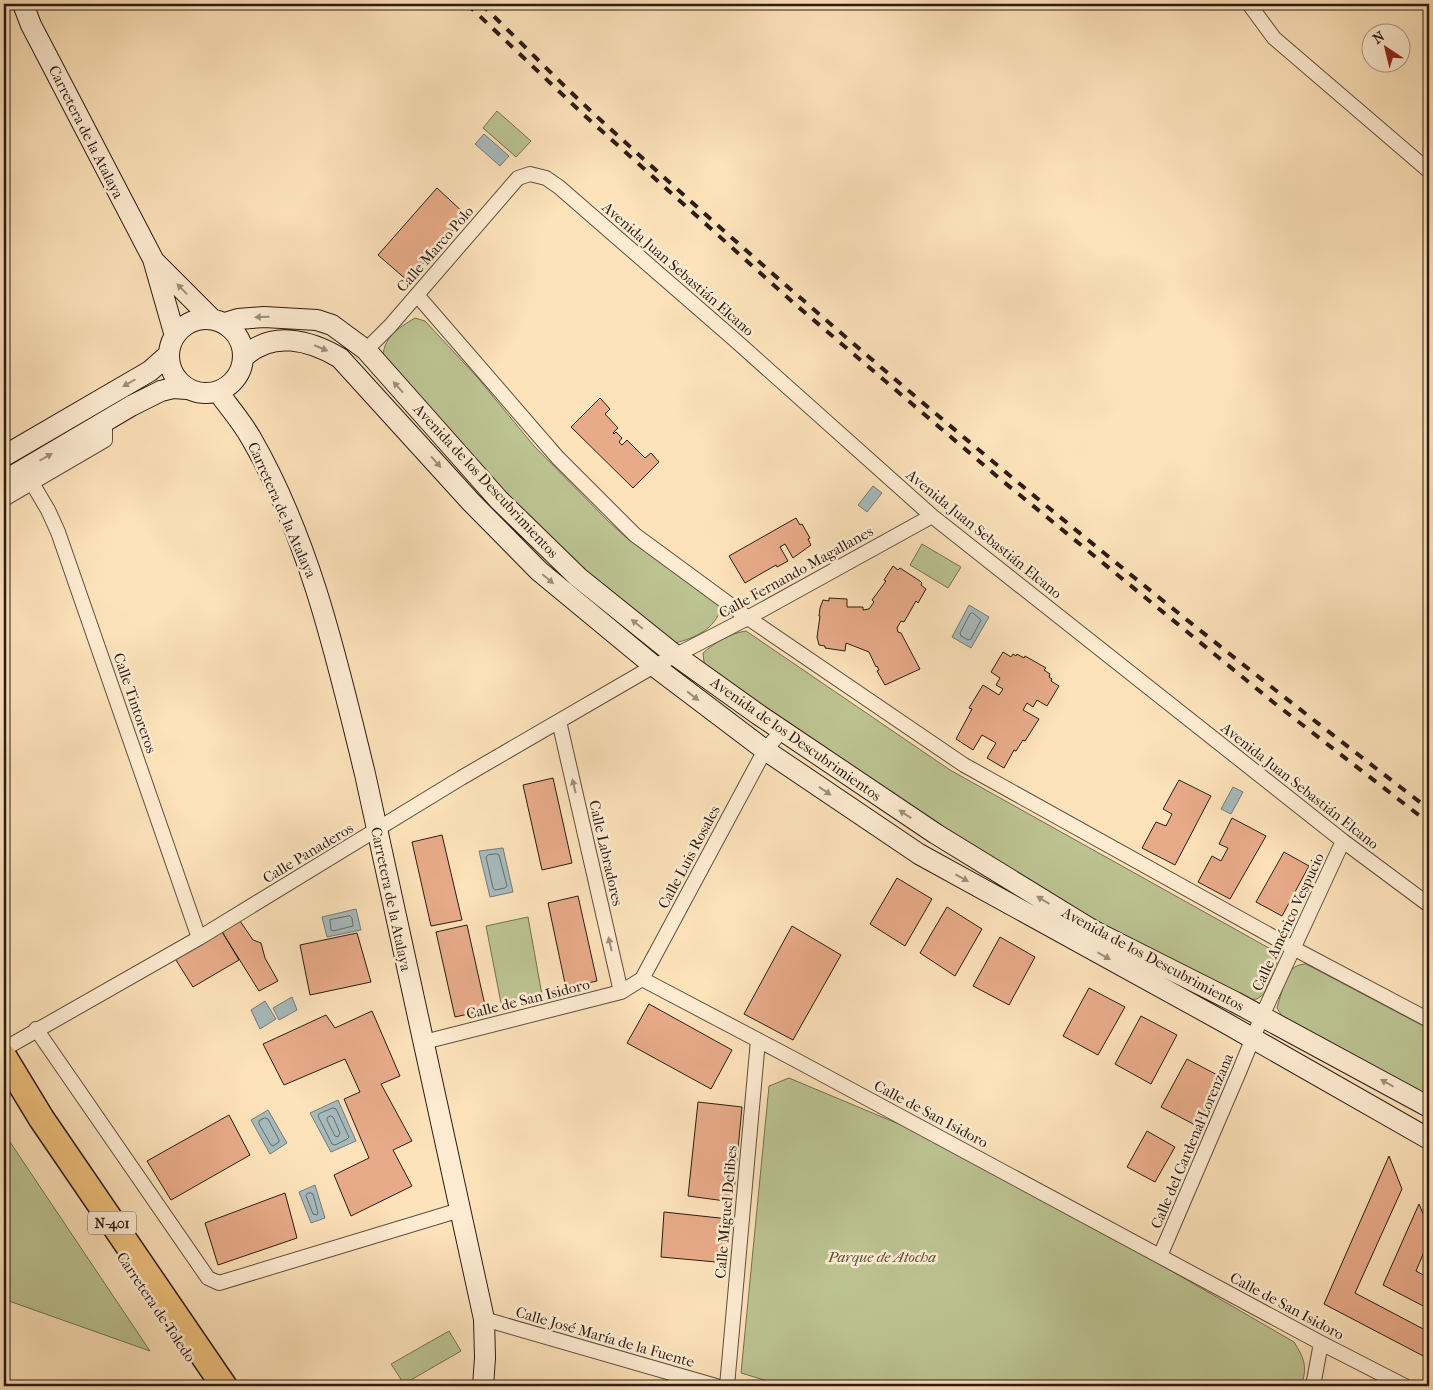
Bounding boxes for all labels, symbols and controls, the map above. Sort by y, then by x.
north arrow [1360,22,1410,72]
text: N [1370,28,1388,48]
street label: Carretera de la Atalaya [45,62,128,203]
street label: Avenida Juan Sebastián Elcano [598,197,758,340]
street label: Calle Marco Polo [393,202,478,296]
one-way arrow [176,283,188,295]
one-way arrow [254,314,270,322]
one-way arrow [314,345,328,353]
one-way arrow [122,379,135,388]
one-way arrow [392,382,404,394]
street label: Avenida de los Descubrimientos [409,400,562,562]
street label: Carretera de la Atalaya [244,439,321,582]
one-way arrow [39,452,53,461]
one-way arrow [430,456,441,469]
street label: Avenida Juan Sebastián Elcano [902,465,1066,603]
street label: Calle Fernando Magallanes [716,522,877,622]
one-way arrow [542,573,555,584]
one-way arrow [631,619,644,630]
street label: Calle Tintoreros [109,651,161,756]
street label: Avenida de los Descubrimientos [707,673,885,805]
one-way arrow [686,690,699,701]
street label: Avenida Juan Sebastián Elcano [1217,718,1383,853]
one-way arrow [570,778,578,794]
one-way arrow [818,786,832,795]
street label: Calle Labradores [585,798,627,908]
street label: Calle Luis Rosales [654,802,724,912]
one-way arrow [898,809,911,819]
street label: Calle Panaderos [259,819,357,887]
street label: Carretera de la Atalaya [367,825,415,974]
street label: Calle Américo Vespucio [1248,850,1328,994]
one-way arrow [955,873,969,882]
one-way arrow [1036,895,1049,904]
street label: Avenida de los Descubrimientos [1058,903,1248,1015]
one-way arrow [606,937,614,952]
one-way arrow [1097,952,1112,960]
street label: Calle de San Isidoro [464,975,592,1023]
street label: Calle del Cardenal Lorenzana [1147,1050,1238,1231]
street label: Calle de San Isidoro [871,1076,991,1152]
one-way arrow [1380,1079,1393,1088]
street label: Calle Miguel Delibes [711,1144,741,1279]
road number: N-401 [88,1212,136,1234]
park label: Parque de Atocha [827,1248,936,1266]
street label: Carretera de Toledo [113,1249,200,1366]
street label: Calle de San Isidoro [1227,1268,1347,1344]
street label: Calle José María de la Fuente [514,1303,697,1371]

